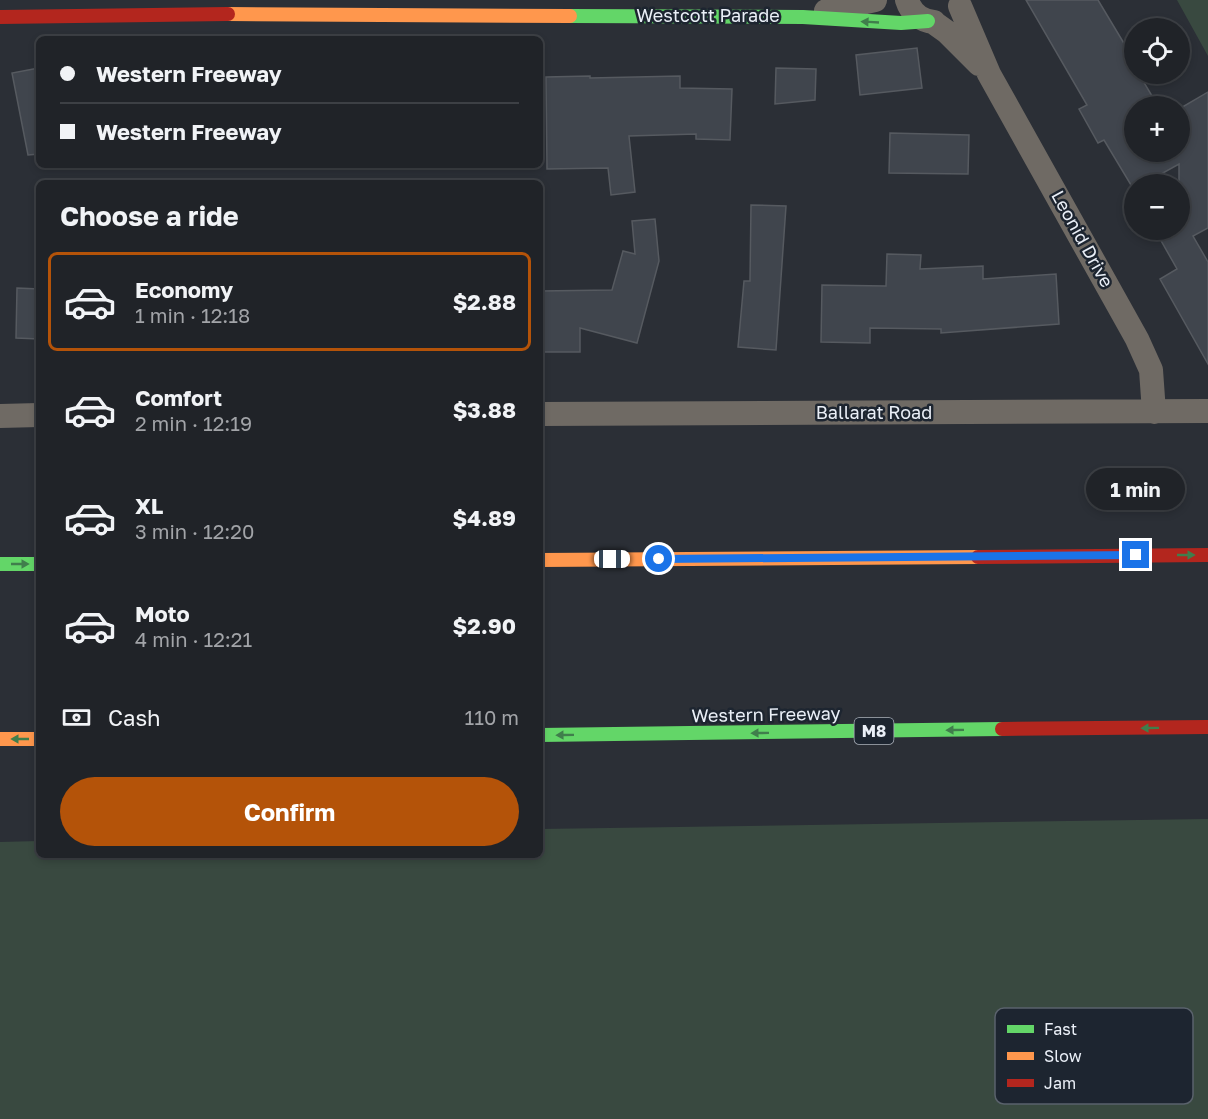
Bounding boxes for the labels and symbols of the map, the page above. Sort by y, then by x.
street label: Westcott Parade [636,4,780,26]
one-way arrow [860,17,879,26]
street label: Leonid Drive [1047,186,1119,291]
street label: Ballarat Road [816,401,932,423]
callout: 1 min [1086,468,1186,510]
route end [1122,541,1149,568]
route start [645,545,672,572]
car [594,550,630,568]
one-way arrow [1177,550,1196,560]
one-way arrow [10,559,29,569]
street label: Western Freeway [691,702,841,726]
road number: M8 [854,718,894,744]
one-way arrow [1140,723,1159,733]
one-way arrow [945,726,964,735]
one-way arrow [750,728,769,738]
one-way arrow [555,730,574,740]
one-way arrow [10,734,29,744]
legend [995,1008,1193,1104]
text: Fast [1044,1019,1077,1039]
text: Slow [1044,1046,1082,1066]
text: Jam [1044,1073,1076,1093]

